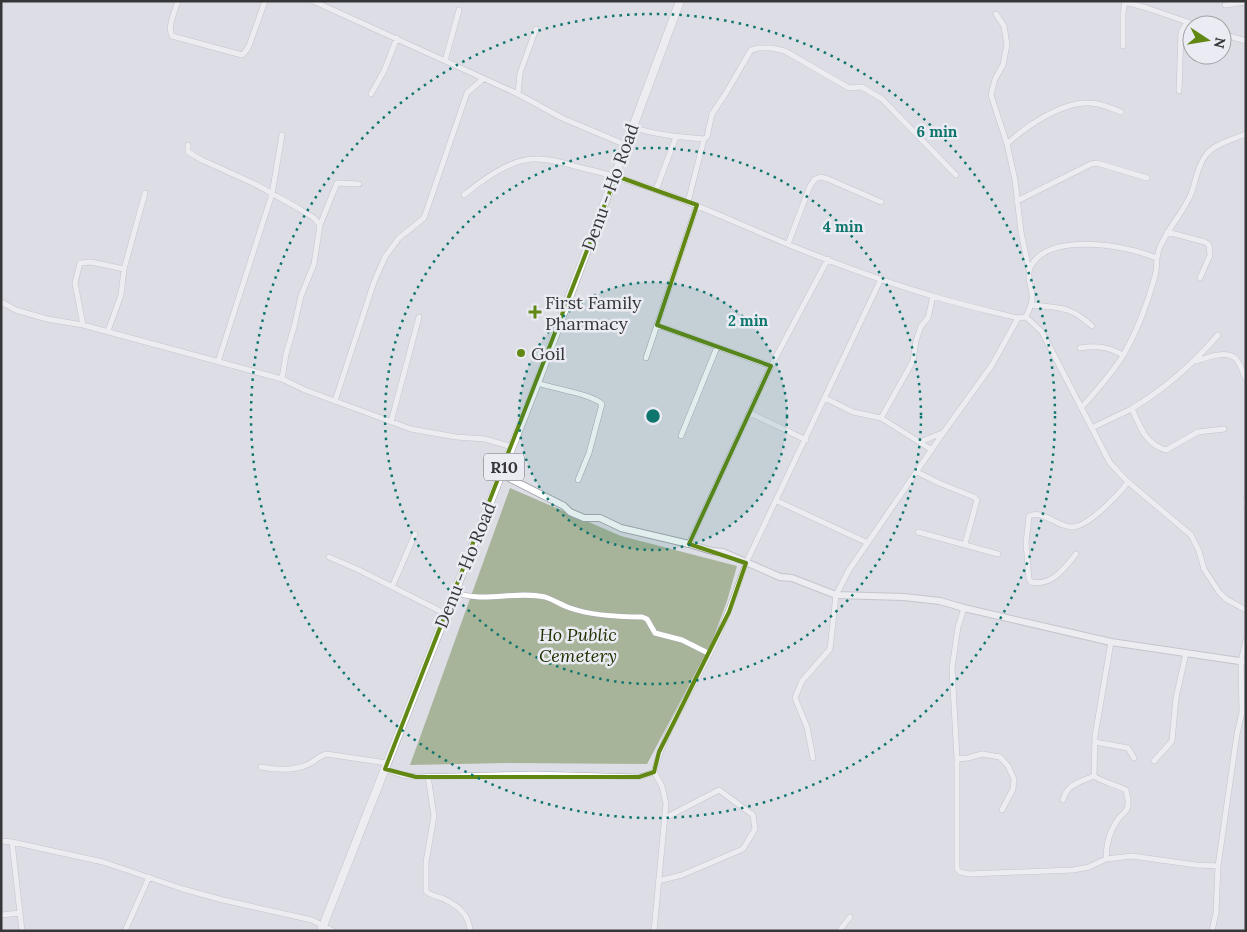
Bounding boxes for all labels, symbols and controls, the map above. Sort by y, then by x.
north arrow [1182,15,1232,65]
text: N [1210,36,1230,50]
street label: Denu - Ho Road [576,120,644,254]
text: 6 min [917,122,958,141]
text: 4 min [823,217,864,236]
place label: First Family Pharmacy [545,291,642,335]
marker: First Family Pharmacy [529,306,541,318]
text: 2 min [728,311,769,330]
place label: Goil [531,342,565,365]
marker: Goil [515,347,527,359]
centre of rings [644,407,662,425]
road number: R10 [484,454,524,481]
street label: Denu - Ho Road [429,498,501,631]
park label: Ho Public Cemetery [539,623,617,667]

